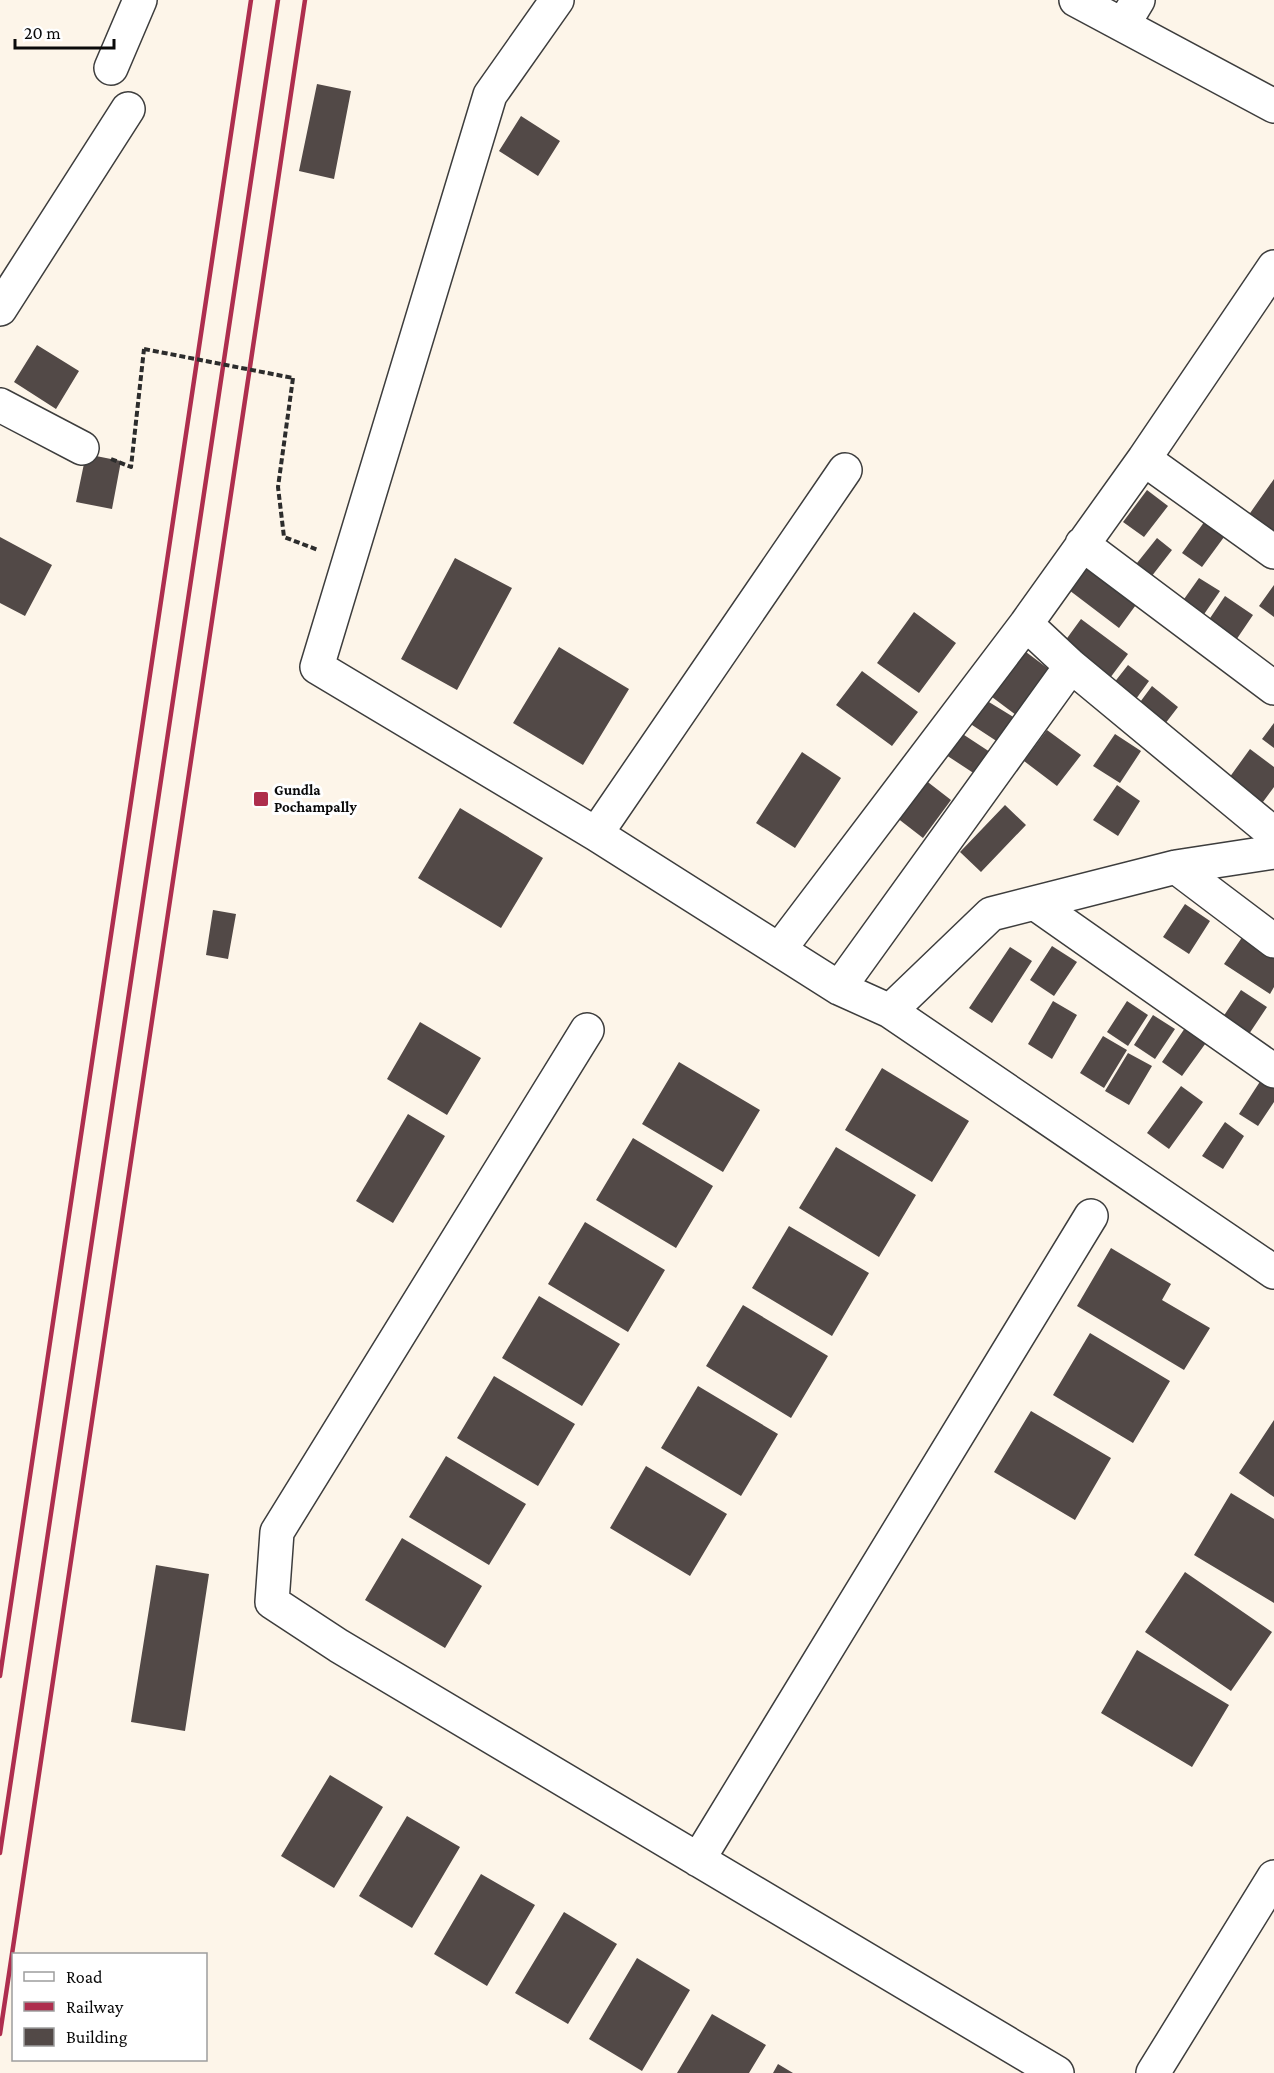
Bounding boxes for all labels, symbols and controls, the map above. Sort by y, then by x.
scale bar [15,12,114,50]
text: 20 m [24,23,61,43]
place label: Gundla Pochampally [274,782,357,815]
marker: Gundla Pochampally [252,790,270,808]
legend [12,1953,207,2061]
text: Road [66,1967,103,1987]
text: Railway [66,1997,124,2017]
text: Building [66,2027,128,2047]

